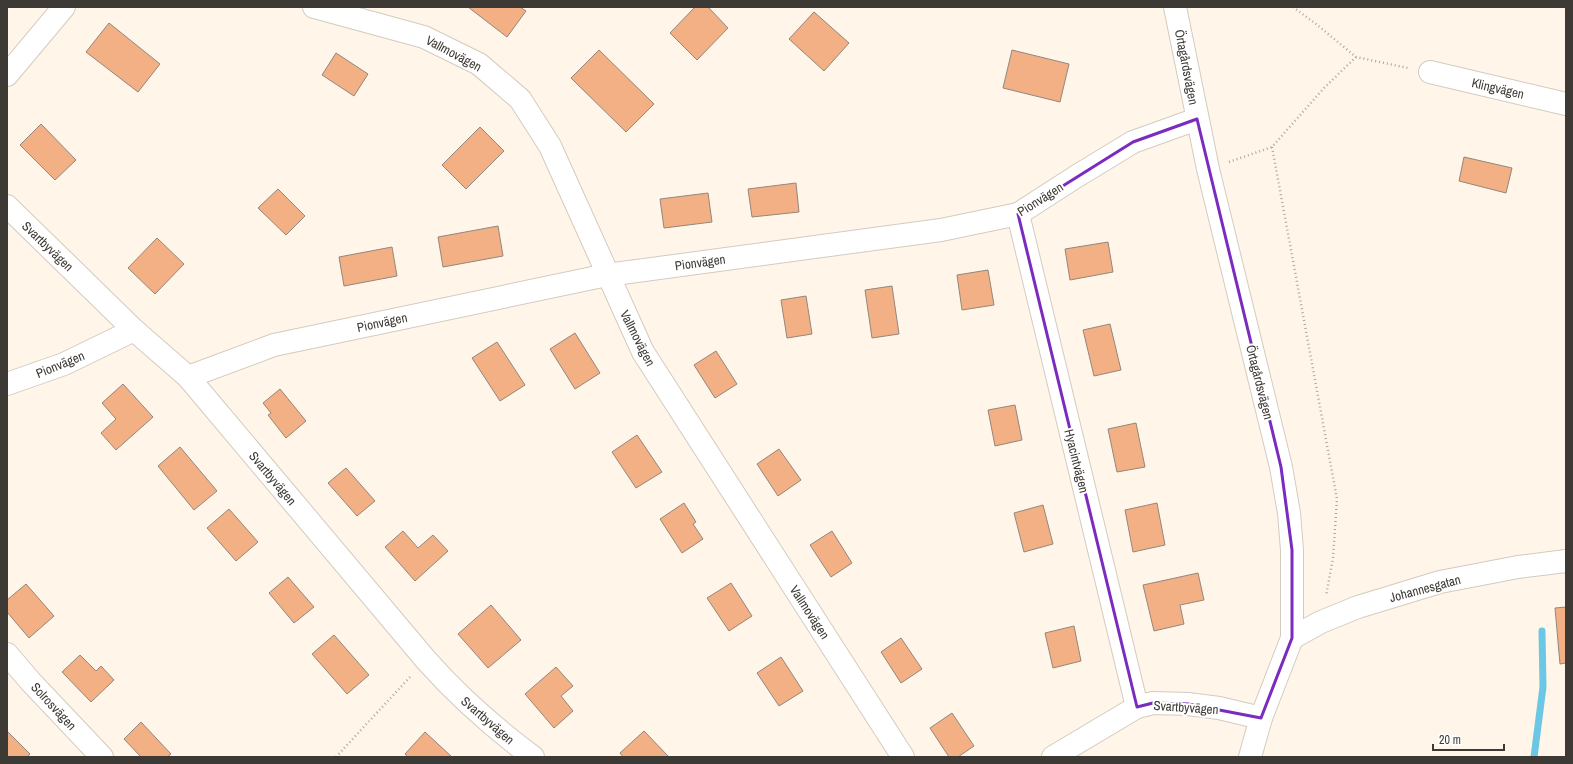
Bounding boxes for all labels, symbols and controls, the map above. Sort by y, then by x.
street label: Örtagårdsvägen [1171,28,1202,106]
street label: Vallmovägen [423,32,485,75]
street label: Klingvägen [1470,74,1526,103]
street label: Pionvägen [1014,179,1066,220]
street label: Svartbyvägen [18,218,77,275]
street label: Pionvägen [674,251,727,274]
street label: Vallmovägen [616,307,659,369]
street label: Pionvägen [355,309,409,336]
street label: Örtagårdsvägen [1242,343,1277,421]
street label: Pionvägen [33,347,87,382]
street label: Hyacintvägen [1060,427,1093,495]
street label: Svartbyvägen [245,448,300,509]
street label: Johannesgatan [1388,571,1463,606]
street label: Vallmovägen [786,582,833,642]
street label: Solrosvägen [27,679,80,734]
street label: Svartbyvägen [457,693,518,748]
street label: Svartbyvägen [1153,697,1219,718]
scale bar [1433,726,1504,752]
text: 20 m [1439,732,1461,748]

